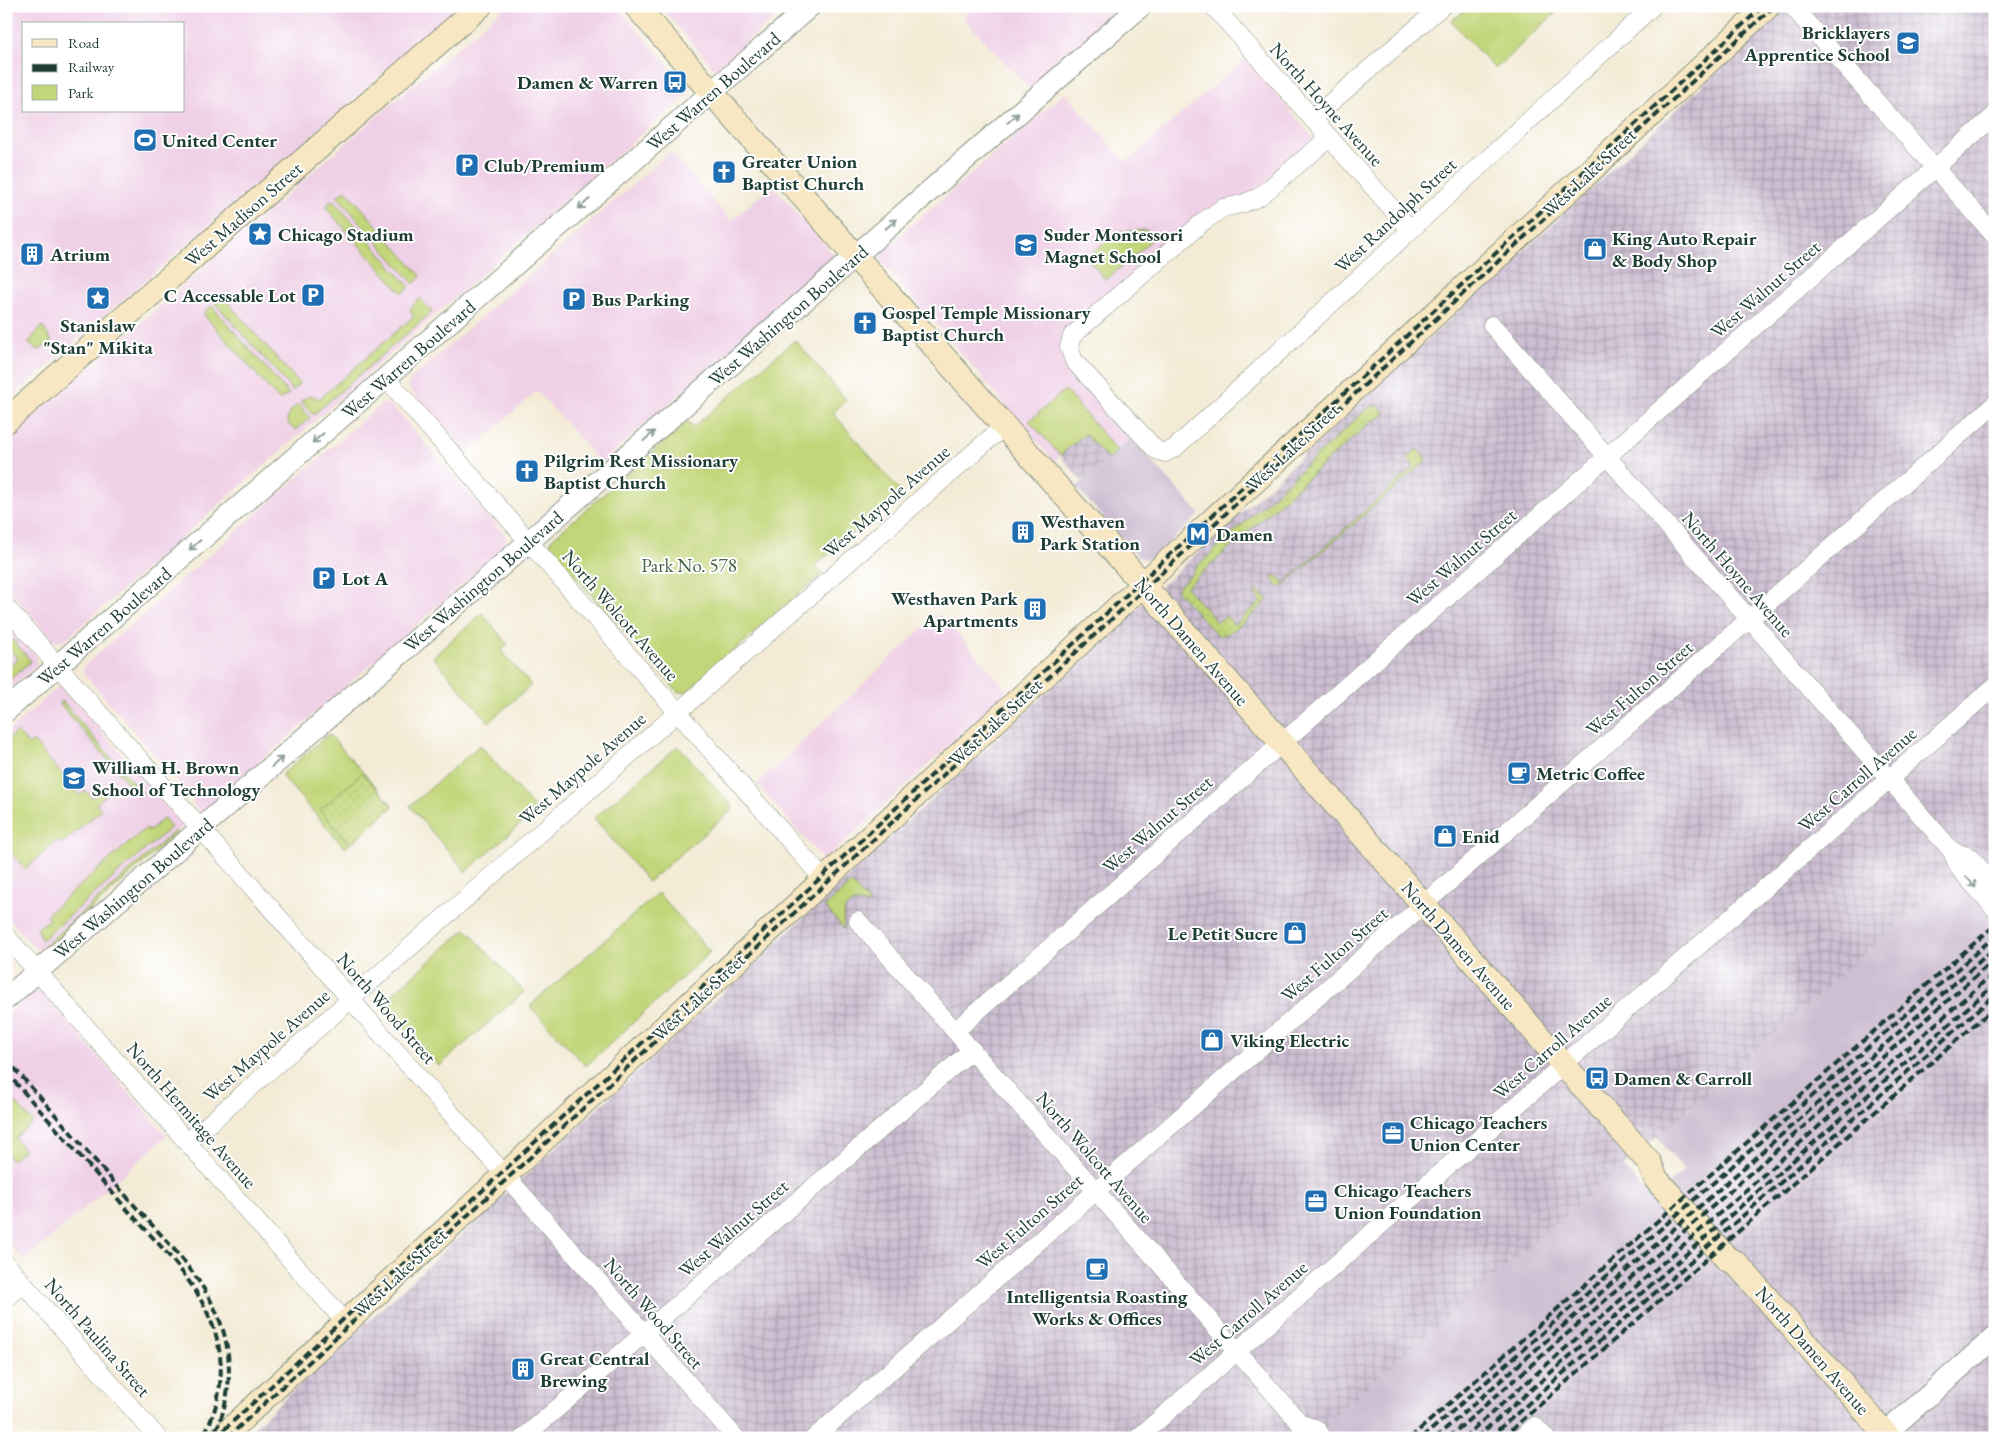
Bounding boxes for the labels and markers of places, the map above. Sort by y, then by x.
place label: Bricklayers Apprentice School [1743,20,1891,67]
school or university icon: Bricklayers Apprentice School [1895,30,1921,56]
bus stop icon: Damen & Warren [662,69,688,95]
place label: Damen & Warren [517,70,658,95]
sports icon: United Center [132,127,158,153]
place label: United Center [162,128,277,153]
place label: Greater Union Baptist Church [742,149,865,196]
parking icon: Club/Premium [454,152,480,178]
place label: Club/Premium [484,153,606,178]
church icon: Greater Union Baptist Church [711,159,737,185]
place icon: Chicago Stadium [247,221,273,247]
place label: Chicago Stadium [278,222,414,247]
place label: Suder Montessori Magnet School [1044,222,1184,269]
place label: King Auto Repair & Body Shop [1612,226,1757,273]
school or university icon: Suder Montessori Magnet School [1013,232,1039,258]
shop icon: King Auto Repair & Body Shop [1582,236,1608,262]
building icon: Atrium [19,241,45,267]
place label: Atrium [49,242,111,267]
parking icon: C Accessable Lot [300,282,326,308]
place label: C Accessable Lot [164,283,296,308]
place icon: Stanislaw "Stan" Mikita [85,285,111,311]
parking icon: Bus Parking [561,286,587,312]
place label: Bus Parking [592,287,690,312]
place label: Gospel Temple Missionary Baptist Church [882,300,1092,347]
church icon: Gospel Temple Missionary Baptist Church [852,310,878,336]
place label: Stanislaw "Stan" Mikita [43,313,154,360]
place label: Pilgrim Rest Missionary Baptist Church [544,448,739,495]
church icon: Pilgrim Rest Missionary Baptist Church [514,458,540,484]
place label: Westhaven Park Station [1040,509,1140,556]
building icon: Westhaven Park Station [1010,519,1036,545]
metro station icon: Damen [1185,521,1211,547]
place label: Damen [1216,522,1273,547]
parking icon: Lot A [311,565,337,591]
place label: Lot A [342,566,388,591]
place label: Westhaven Park Apartments [891,586,1019,633]
building icon: Westhaven Park Apartments [1022,596,1048,622]
place label: William H. Brown School of Technology [92,755,261,802]
cafe icon: Metric Coffee [1506,760,1532,786]
place label: Metric Coffee [1536,761,1645,786]
school or university icon: William H. Brown School of Technology [61,765,87,791]
shop icon: Enid [1432,823,1458,849]
place label: Enid [1462,824,1500,849]
shop icon: Le Petit Sucre [1282,920,1308,946]
place label: Le Petit Sucre [1168,921,1278,946]
shop icon: Viking Electric [1199,1027,1225,1053]
place label: Viking Electric [1230,1028,1350,1053]
bus stop icon: Damen & Carroll [1584,1065,1610,1091]
place label: Damen & Carroll [1614,1066,1753,1091]
place label: Chicago Teachers Union Center [1410,1110,1548,1157]
office icon: Chicago Teachers Union Center [1380,1120,1406,1146]
place label: Chicago Teachers Union Foundation [1334,1178,1482,1225]
office icon: Chicago Teachers Union Foundation [1303,1188,1329,1214]
cafe icon: Intelligentsia Roasting Works & Offices [1084,1256,1110,1282]
place label: Intelligentsia Roasting Works & Offices [1006,1284,1188,1331]
place label: Great Central Brewing [540,1346,650,1393]
building icon: Great Central Brewing [510,1356,536,1382]

